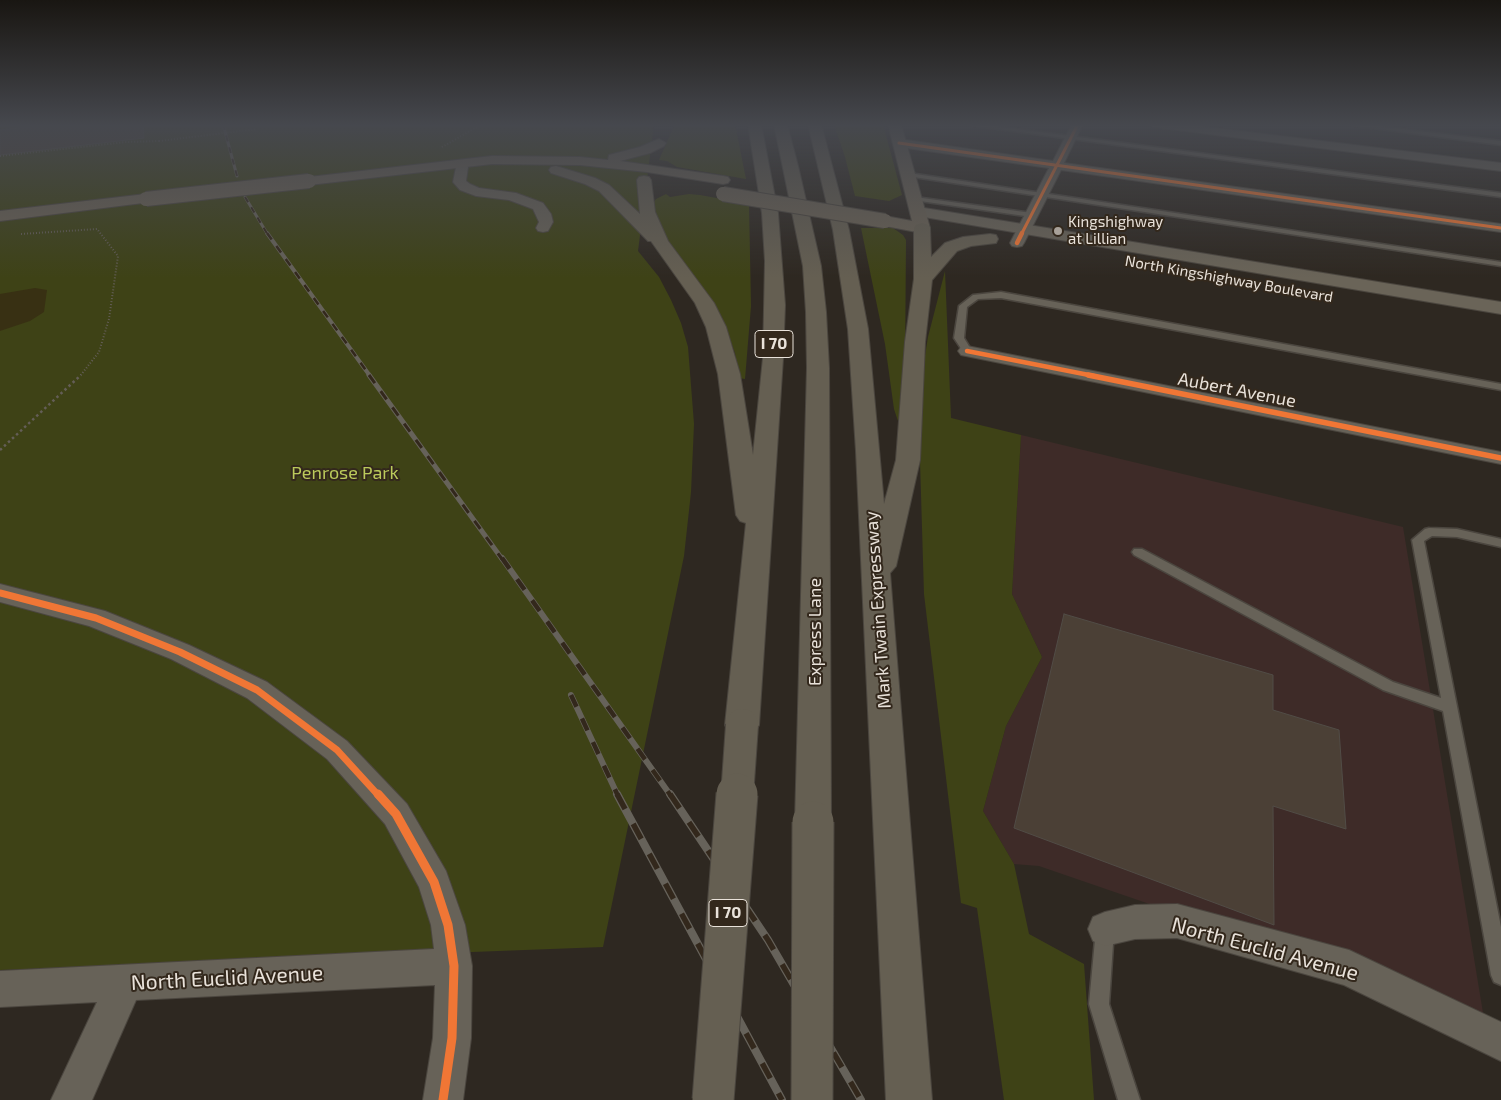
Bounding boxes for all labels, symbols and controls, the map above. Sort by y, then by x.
place label: Kingshighway at Lillian [1068,213,1163,248]
marker: Kingshighway at Lillian [1052,225,1064,237]
street label: North Kingshighway Boulevard [1124,252,1334,306]
road number: I 70 [755,330,793,358]
street label: Aubert Avenue [1176,368,1298,412]
park label: Penrose Park [291,462,399,484]
street label: Mark Twain Expressway [860,511,896,709]
street label: Express Lane [804,578,826,686]
road number: I 70 [709,900,747,926]
street label: North Euclid Avenue [1169,912,1361,986]
street label: North Euclid Avenue [130,960,324,996]

